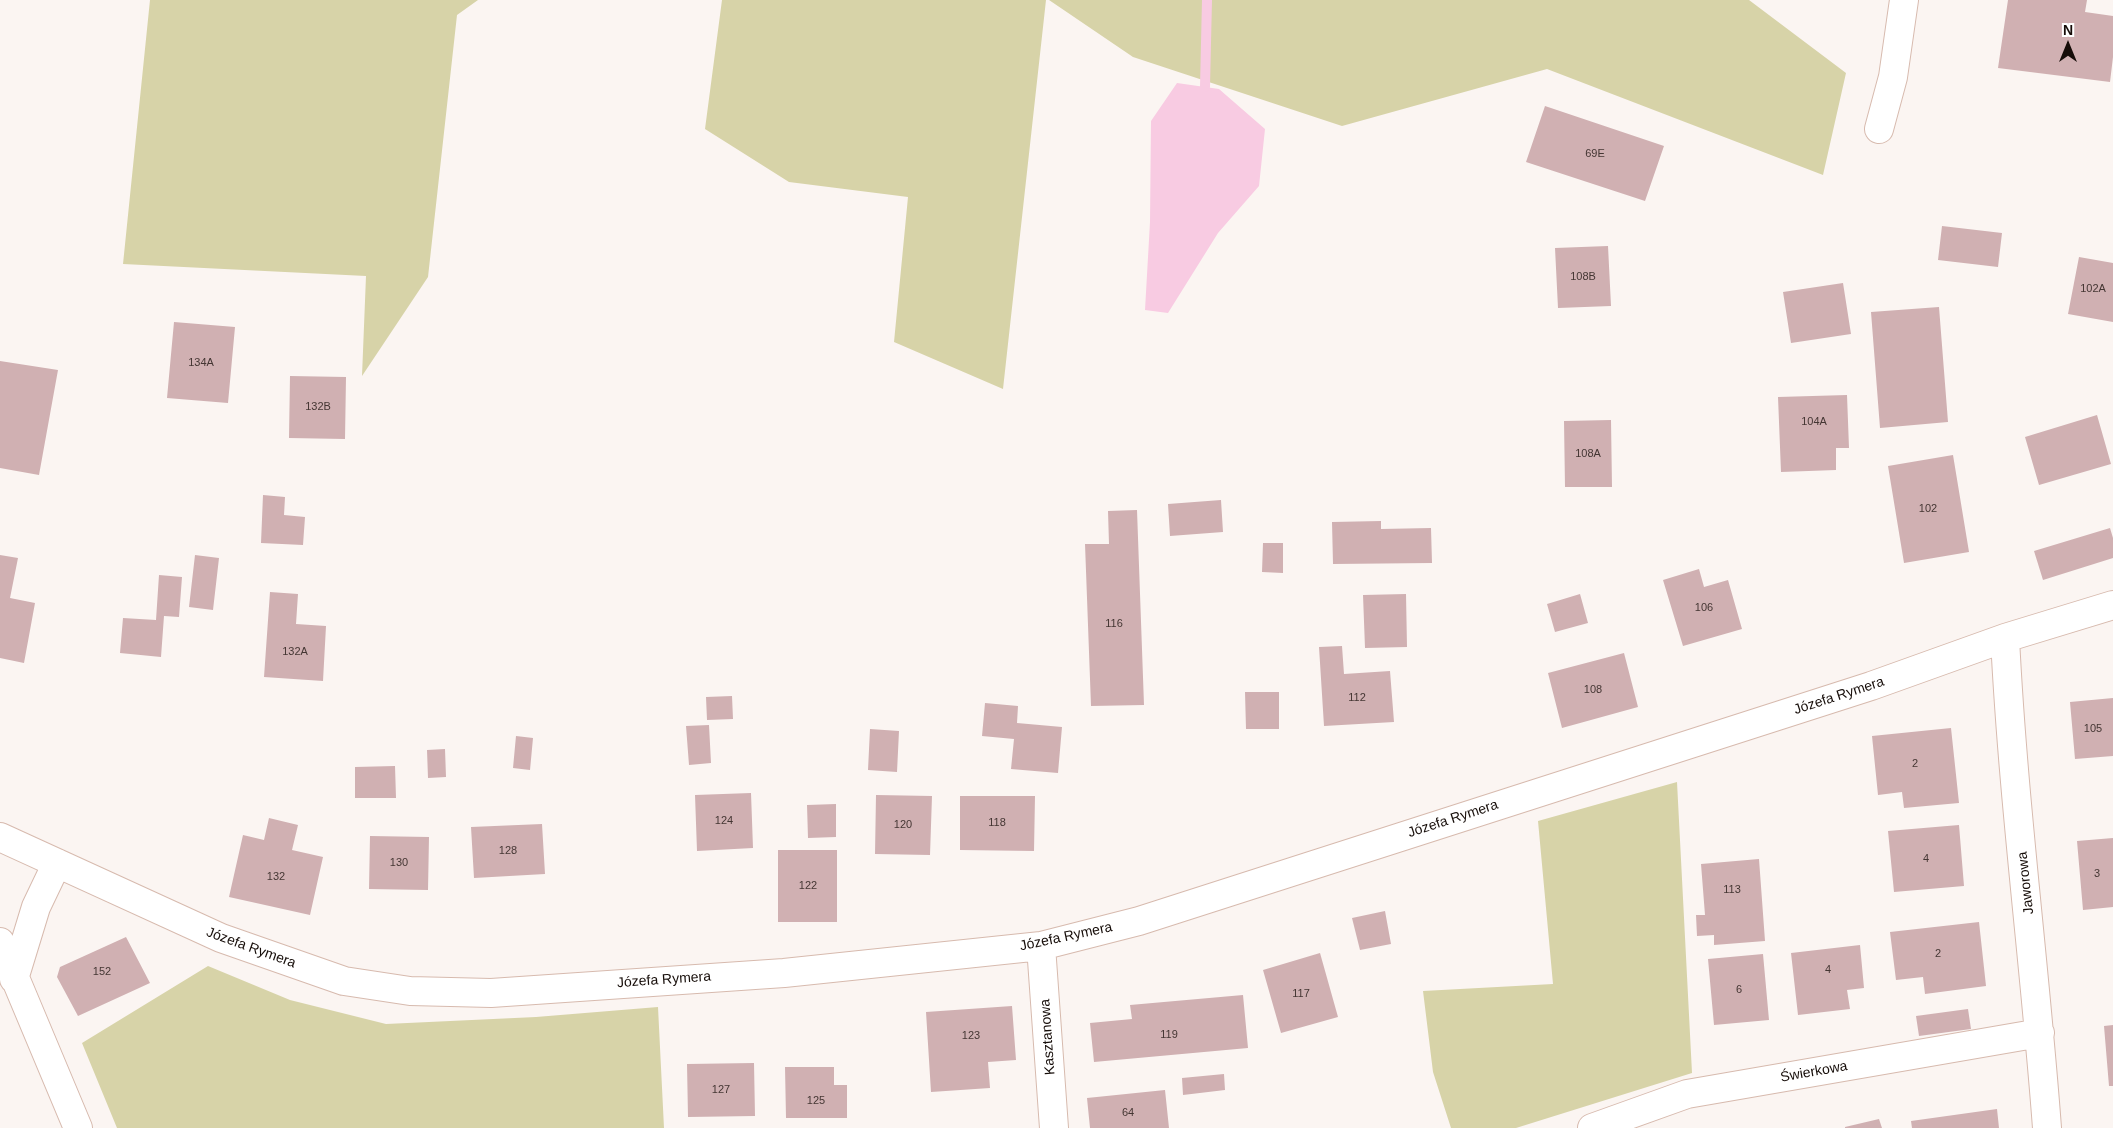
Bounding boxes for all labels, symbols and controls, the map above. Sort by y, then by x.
north arrow [2043,20,2093,70]
text: N [2063,22,2073,38]
house number: 69E [1585,147,1605,161]
house number: 108B [1570,270,1596,284]
house number: 102A [2080,282,2106,296]
house number: 134A [188,356,214,370]
house number: 132B [305,400,331,414]
house number: 104A [1801,415,1827,429]
house number: 108A [1575,447,1601,461]
house number: 102 [1919,502,1937,516]
house number: 106 [1695,601,1713,615]
house number: 116 [1105,617,1123,631]
house number: 132A [282,645,308,659]
street label: Józefa Rymera [1792,673,1886,719]
house number: 108 [1584,683,1602,697]
house number: 112 [1348,691,1366,705]
house number: 105 [2084,722,2102,736]
house number: 2 [1912,757,1918,771]
street label: Józefa Rymera [1406,796,1500,842]
house number: 124 [715,814,733,828]
house number: 118 [988,816,1006,830]
house number: 120 [894,818,912,832]
house number: 128 [499,844,517,858]
street label: Jaworowa [2014,851,2038,915]
house number: 4 [1923,852,1929,866]
house number: 130 [390,856,408,870]
house number: 3 [2094,867,2100,881]
house number: 132 [267,870,285,884]
house number: 122 [799,879,817,893]
house number: 113 [1723,883,1741,897]
street label: Józefa Rymera [1018,919,1114,955]
street label: Józefa Rymera [204,924,298,972]
house number: 2 [1935,947,1941,961]
house number: 4 [1825,963,1831,977]
house number: 152 [93,965,111,979]
street label: Józefa Rymera [616,968,712,992]
house number: 6 [1736,983,1742,997]
house number: 117 [1292,987,1310,1001]
street label: Kasztanowa [1037,998,1059,1076]
house number: 119 [1160,1028,1178,1042]
house number: 123 [962,1029,980,1043]
street label: Świerkowa [1779,1058,1849,1086]
house number: 127 [712,1083,730,1097]
house number: 125 [807,1094,825,1108]
house number: 64 [1122,1106,1134,1120]

